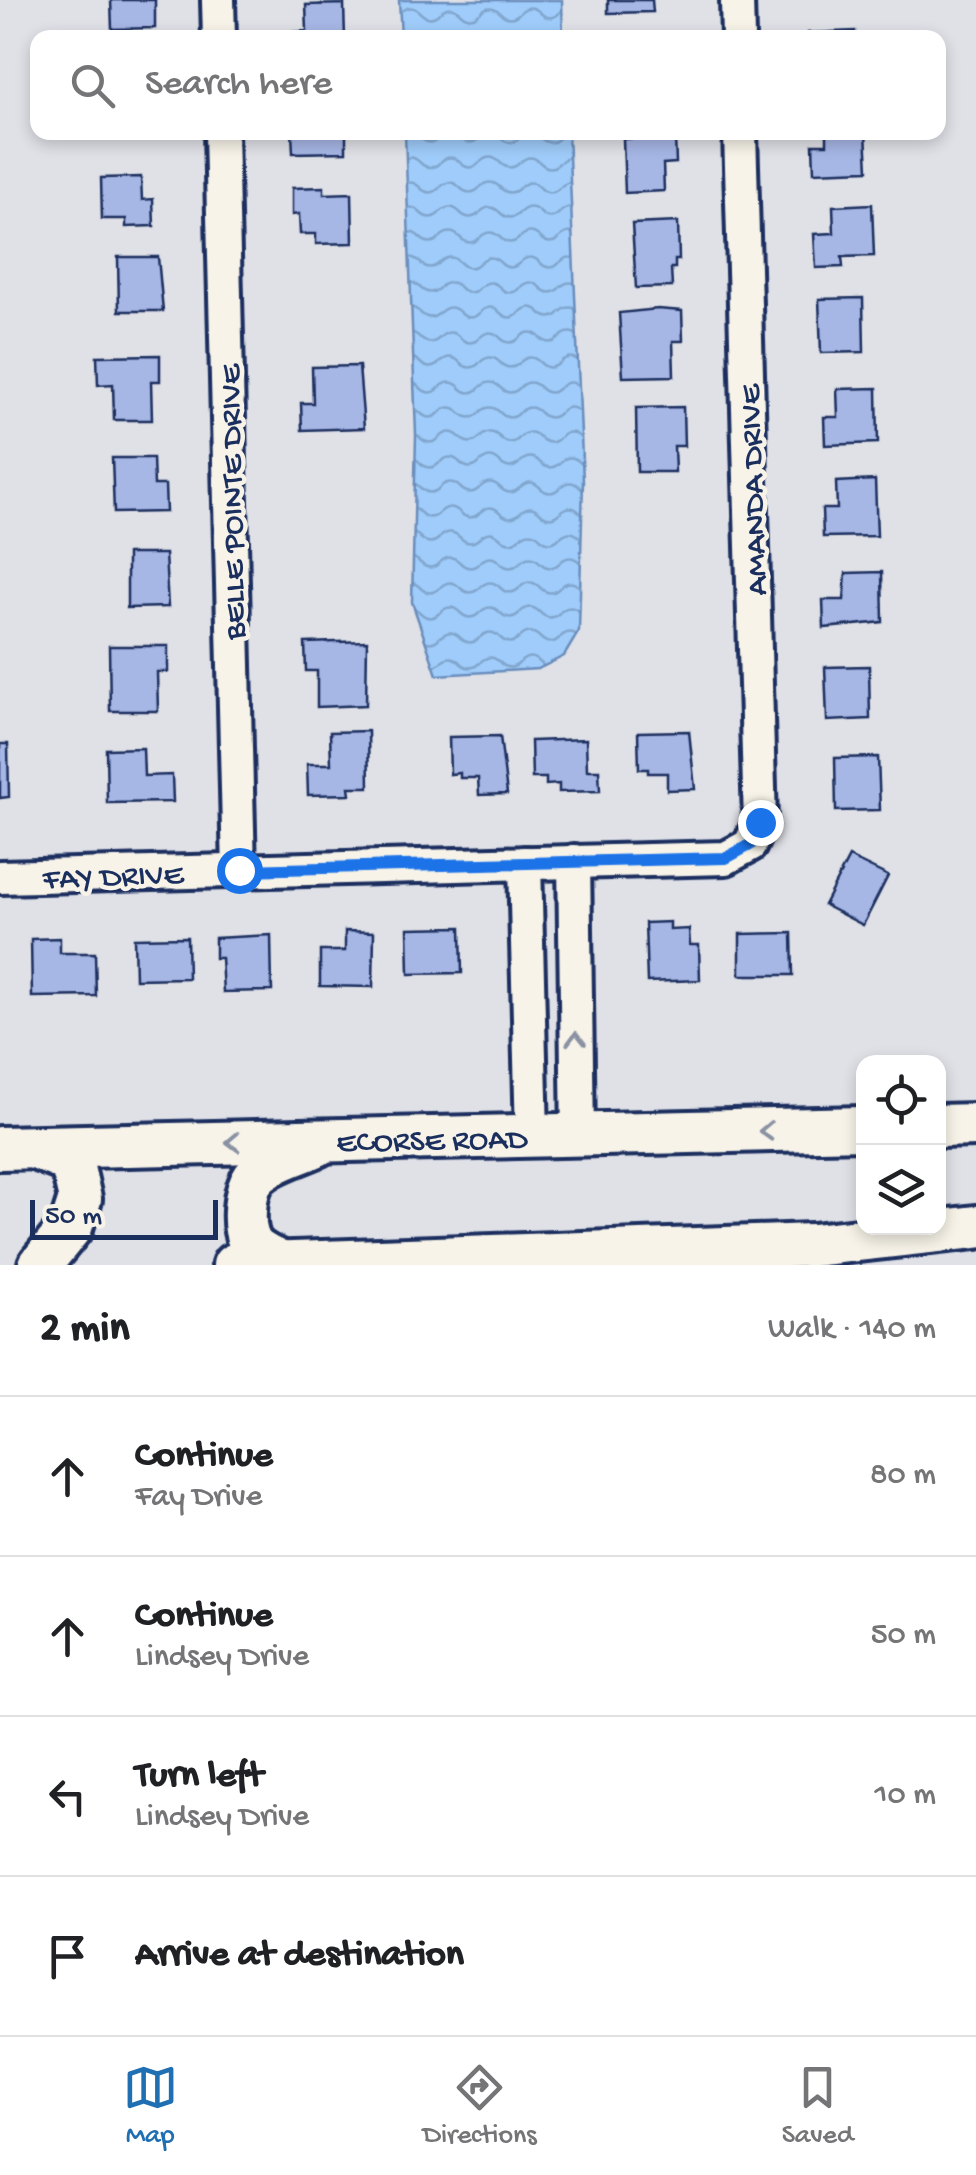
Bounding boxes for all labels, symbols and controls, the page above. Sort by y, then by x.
search box [30,30,946,140]
icon: search [65,58,120,113]
text: Search here [145,63,332,107]
street label: BELLE POINTE DRIVE [214,363,256,641]
street label: AMANDA DRIVE [733,383,779,596]
route end [738,800,784,846]
route start [217,848,263,894]
street label: FAY DRIVE [41,858,185,900]
one-way arrow [565,1031,587,1046]
map controls [856,1055,946,1235]
button: locate [856,1055,946,1145]
one-way arrow [758,1121,774,1142]
street label: ECORSE ROAD [336,1122,528,1164]
one-way arrow [225,1131,241,1152]
button: layers [856,1145,946,1235]
scale bar [30,1195,218,1240]
text: 50 m [45,1201,102,1234]
text: 2 min [40,1306,129,1355]
text: Walk · 140 m [768,1311,936,1349]
text: Continue [135,1435,273,1479]
icon: ahead [40,1449,95,1504]
text: 80 m [870,1457,936,1495]
text: Fay Drive [135,1479,262,1517]
text: Continue [135,1595,273,1639]
icon: ahead [40,1609,95,1664]
text: 50 m [871,1617,936,1655]
text: Lindsey Drive [135,1639,309,1677]
text: Turn left [135,1755,263,1799]
icon: left [40,1769,95,1824]
text: 10 m [875,1777,936,1815]
text: Lindsey Drive [135,1799,309,1837]
icon: arrive [40,1929,95,1984]
text: Arrive at destination [135,1934,464,1978]
tab: Map [123,2060,178,2153]
tab: Directions [423,2060,537,2153]
tab: Saved [782,2060,853,2153]

